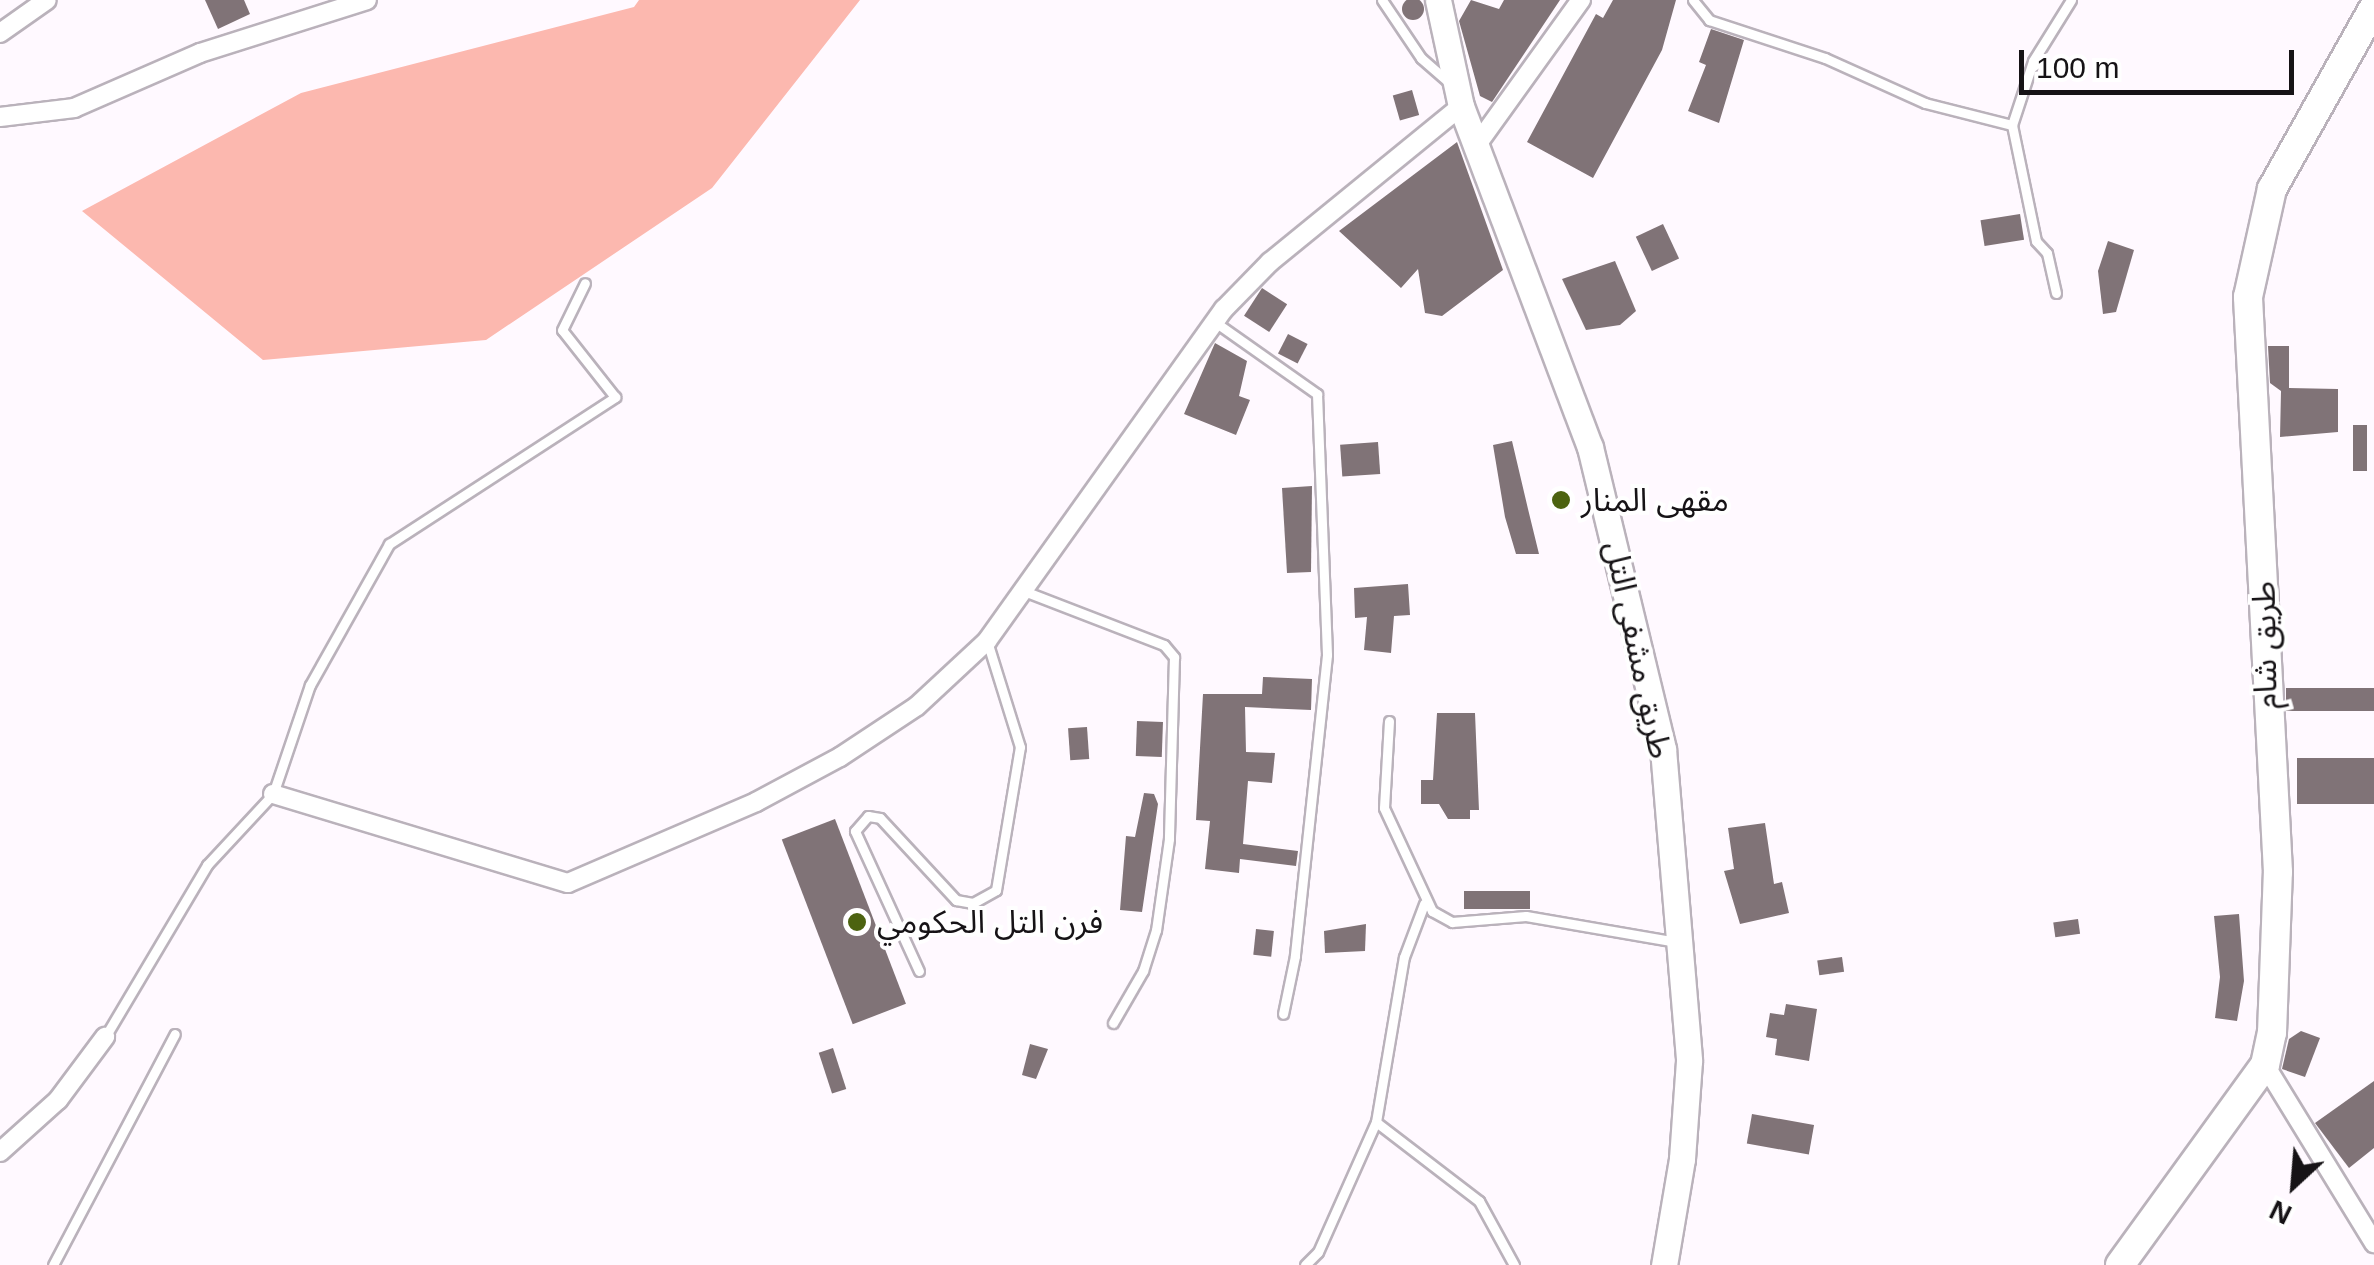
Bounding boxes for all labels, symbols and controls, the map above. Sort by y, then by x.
scale bar [2024,30,2299,92]
text: 100 m [2036,51,2119,84]
place label: مقهى المنار [1581,481,1729,519]
marker: مقهى المنار [1550,489,1572,511]
street label: طريق مشفى التل [1596,538,1680,762]
street label: طريق شام [2245,581,2285,709]
place label: فرن التل الحكومي [877,903,1103,941]
marker: فرن التل الحكومي [846,911,868,933]
north arrow [2244,1135,2344,1235]
text: N [2265,1194,2297,1231]

